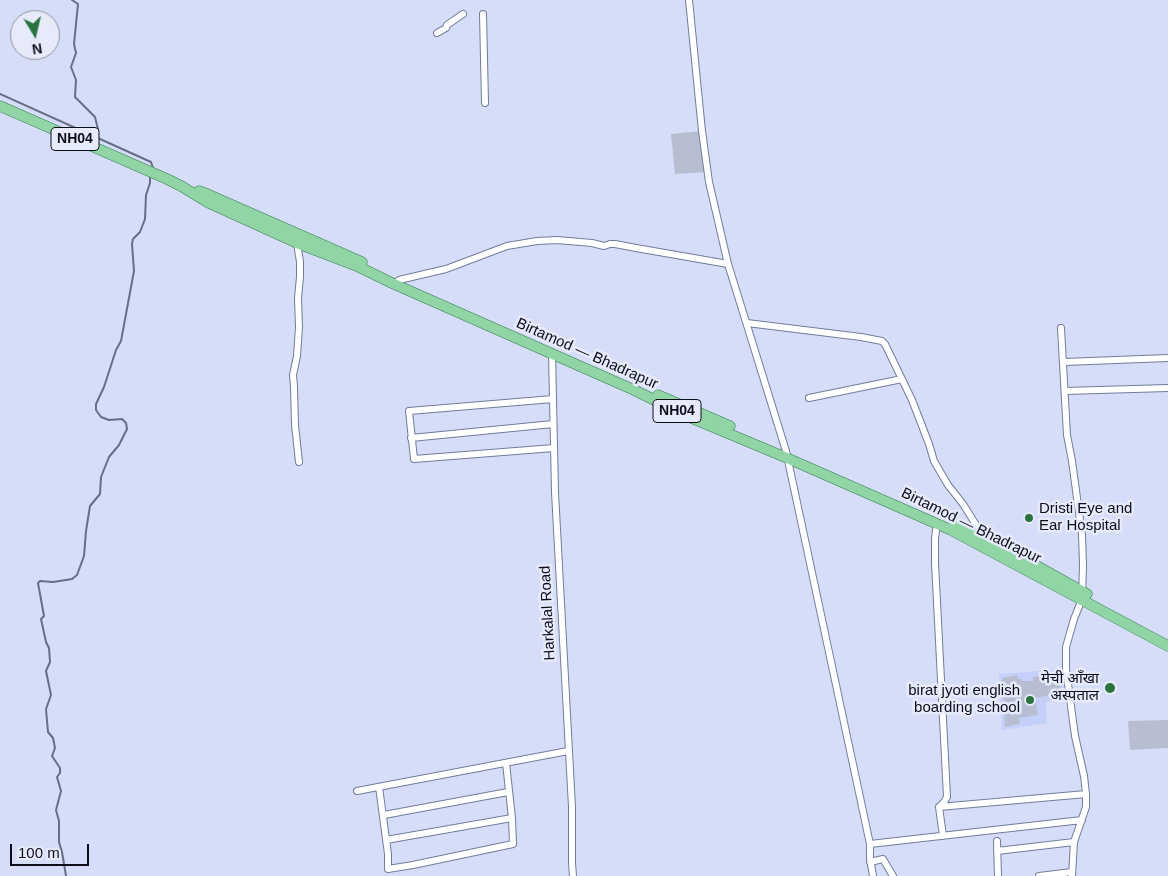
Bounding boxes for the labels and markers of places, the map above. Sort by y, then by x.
place label: Dristi Eye and Ear Hospital [1039,500,1132,535]
marker: Dristi Eye and Ear Hospital [1023,512,1035,524]
place label: मेची आँखा अस्पताल [1041,670,1099,705]
marker: मेची आँखा अस्पताल [1103,681,1117,695]
place label: birat jyoti english boarding school [908,682,1020,717]
marker: birat jyoti english boarding school [1024,694,1036,706]

